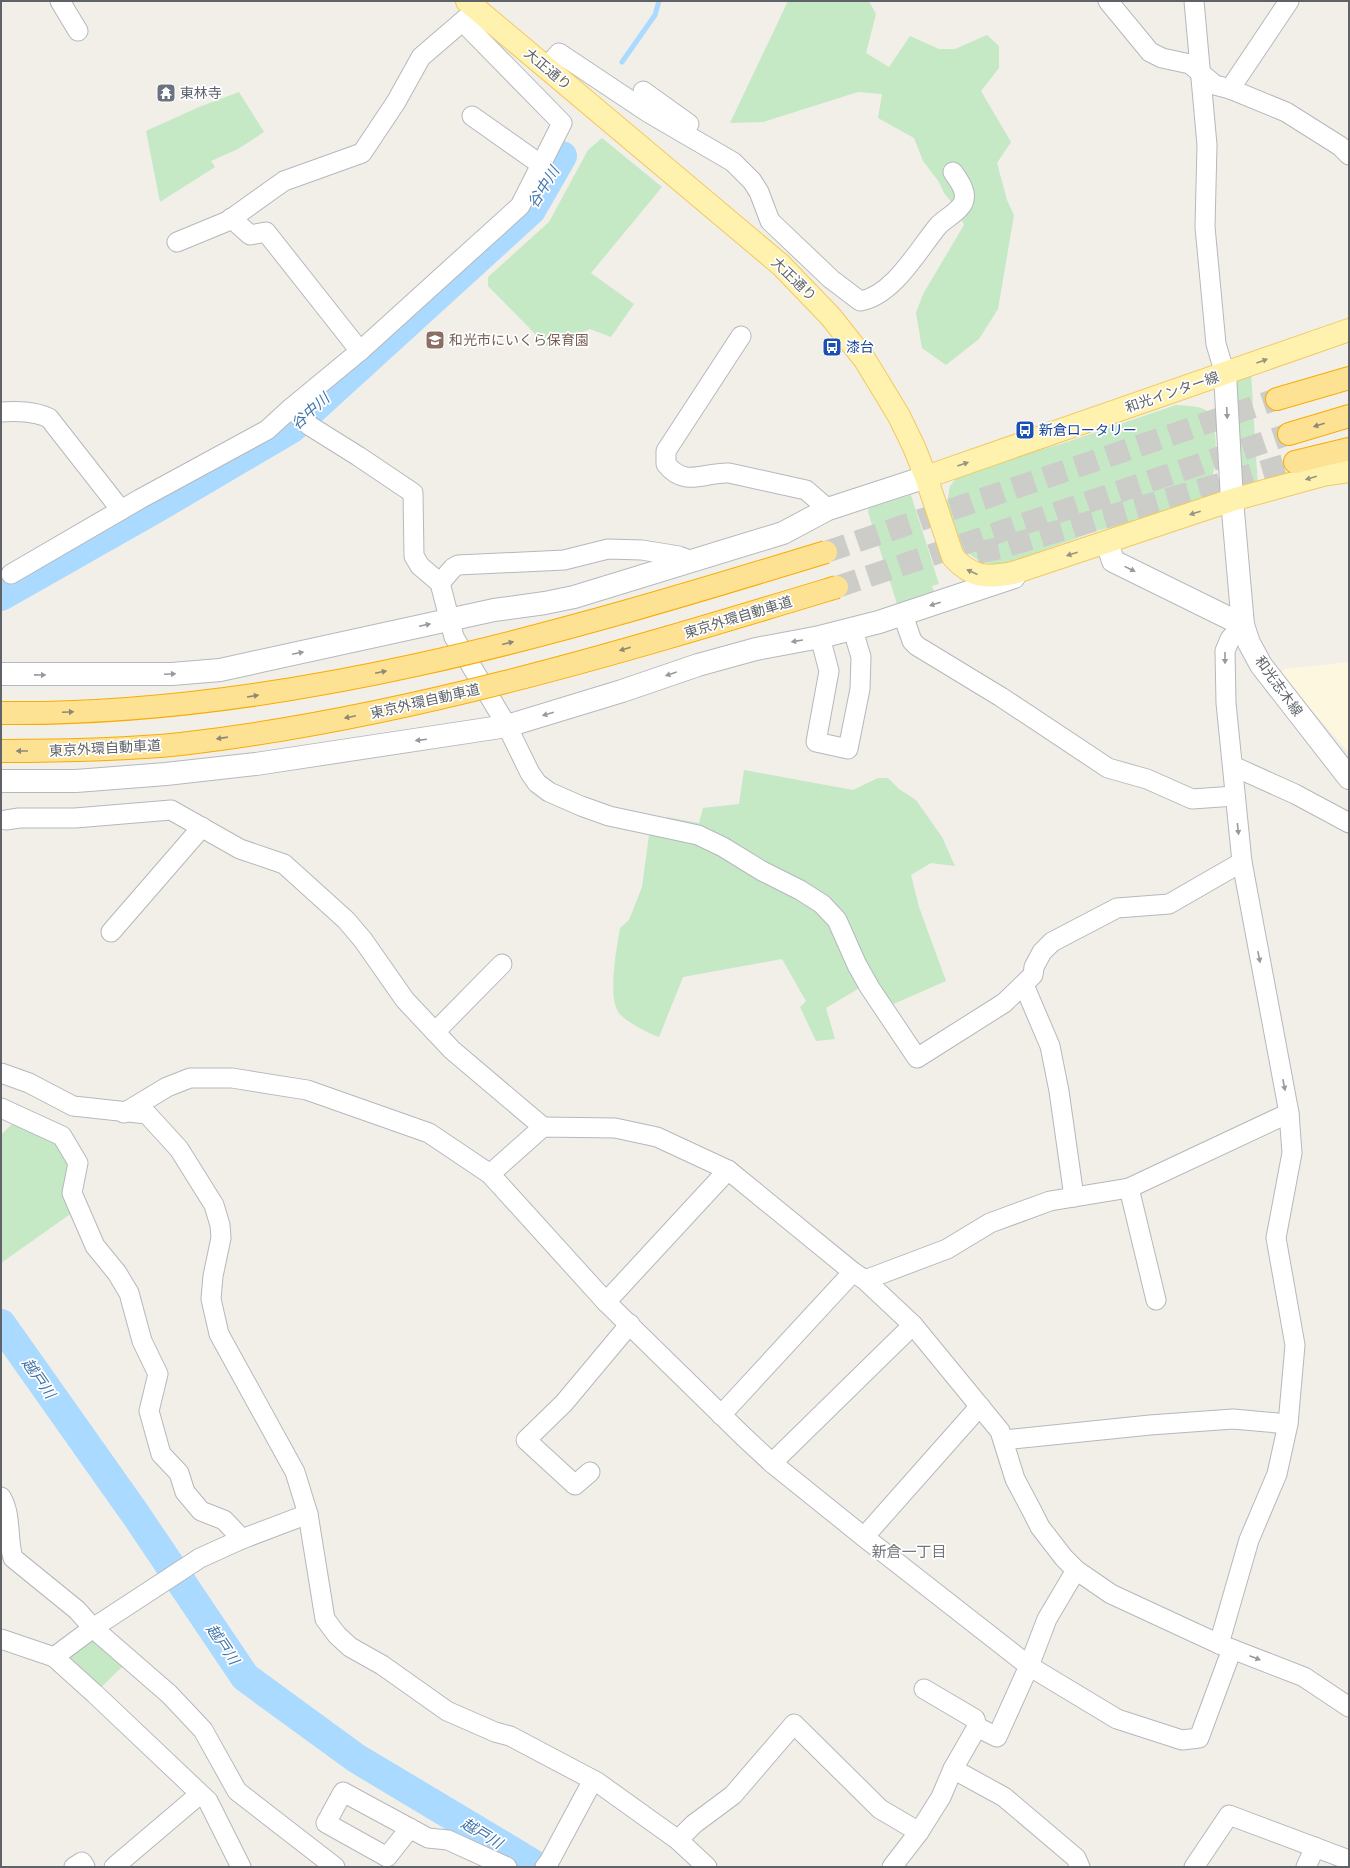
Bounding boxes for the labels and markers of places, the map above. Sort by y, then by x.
temple icon: 東林寺 [155,82,177,104]
place label: 東林寺 [180,84,222,102]
school or university icon: 和光市にいくら保育園 [424,329,446,351]
place label: 和光市にいくら保育園 [449,331,589,349]
bus stop icon: 漆台 [821,336,843,358]
place label: 漆台 [846,338,874,356]
bus stop icon: 新倉ロータリー [1014,419,1036,441]
place label: 新倉ロータリー [1039,421,1137,439]

